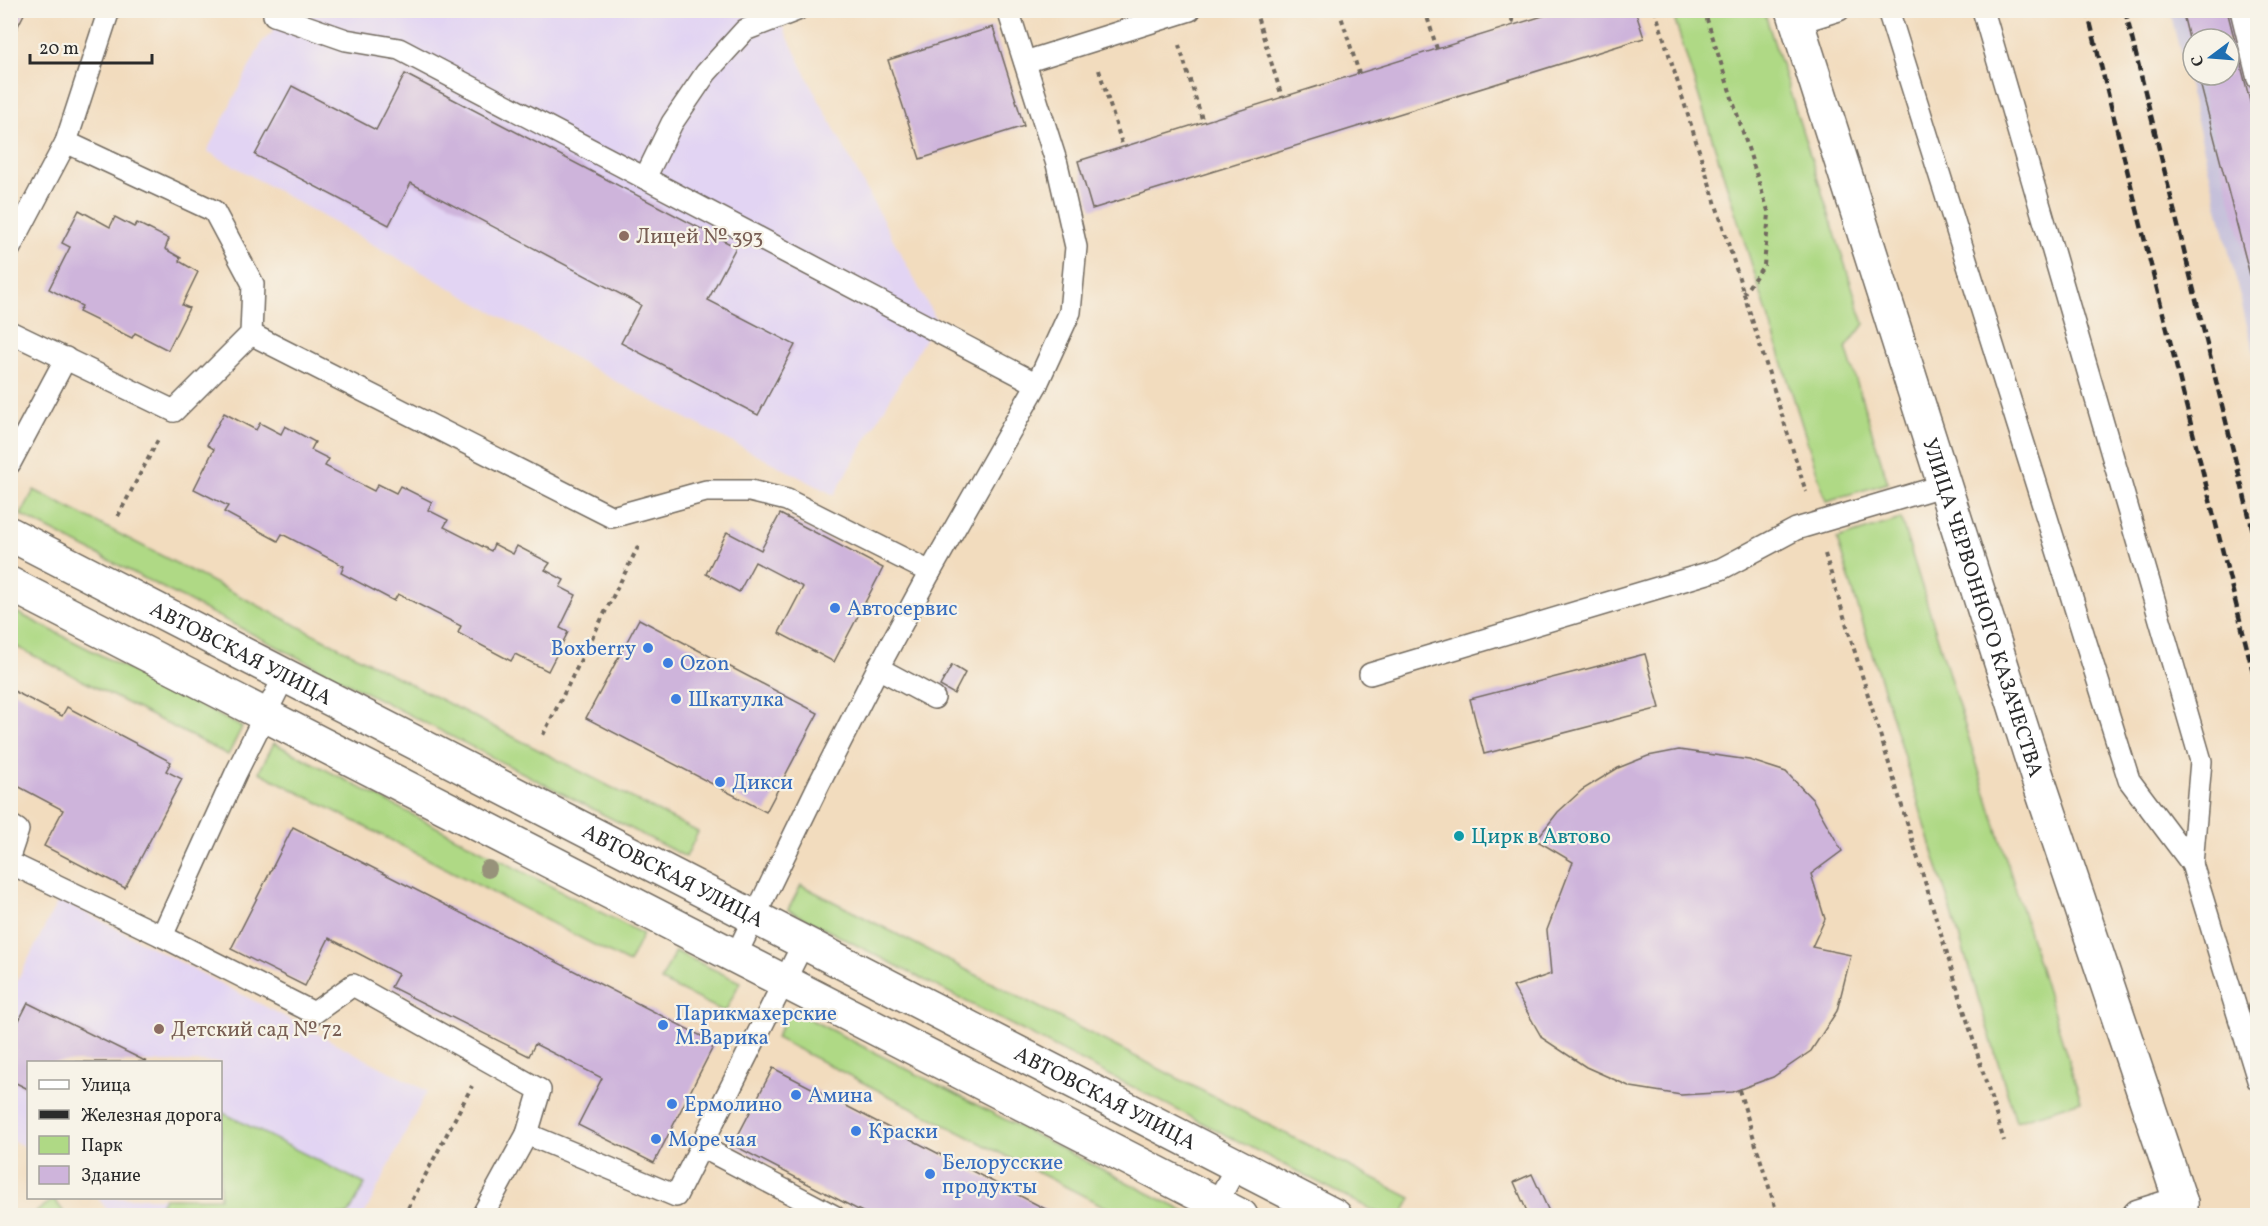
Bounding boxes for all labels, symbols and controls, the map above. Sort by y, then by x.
scale bar [30,27,152,65]
north arrow [2181,27,2241,87]
text: 20 m [39,37,79,62]
text: С [2187,53,2210,69]
place label: Лицей № 393 [636,223,763,252]
marker: Лицей № 393 [617,229,631,243]
street label: УЛИЦА ЧЕРВОННОГО КАЗАЧЕСТВА [1914,435,2050,781]
street label: АВТОВСКАЯ УЛИЦА [144,595,337,713]
place label: Автосервис [847,595,958,624]
marker: Автосервис [828,601,842,615]
place label: Boxberry [551,635,637,664]
marker: Boxberry [641,641,655,655]
place label: Ozon [680,650,730,679]
marker: Ozon [661,656,675,670]
place label: Шкатулка [688,686,784,715]
marker: Шкатулка [669,692,683,706]
place label: Дикси [732,769,793,798]
marker: Дикси [713,775,727,789]
street label: АВТОВСКАЯ УЛИЦА [577,818,769,936]
place label: Цирк в Автово [1471,823,1611,852]
marker: Цирк в Автово [1452,829,1466,843]
place label: Парикмахерские М.Варика [675,1000,837,1053]
place label: Детский сад № 72 [171,1016,343,1045]
marker: Парикмахерские М.Варика [656,1018,670,1032]
marker: Детский сад № 72 [152,1022,166,1036]
street label: АВТОВСКАЯ УЛИЦА [1009,1040,1201,1158]
legend [27,1061,222,1199]
text: Улица [81,1074,131,1099]
place label: Амина [808,1082,873,1111]
marker: Амина [789,1088,803,1102]
place label: Ермолино [684,1091,782,1120]
marker: Ермолино [665,1097,679,1111]
text: Железная дорога [81,1104,222,1129]
place label: Краски [868,1118,938,1147]
marker: Краски [849,1124,863,1138]
place label: Море чая [668,1126,757,1155]
marker: Море чая [649,1132,663,1146]
text: Парк [81,1134,123,1159]
place label: Белорусские продукты [942,1149,1063,1202]
text: Здание [81,1164,141,1189]
marker: Белорусские продукты [923,1167,937,1181]

